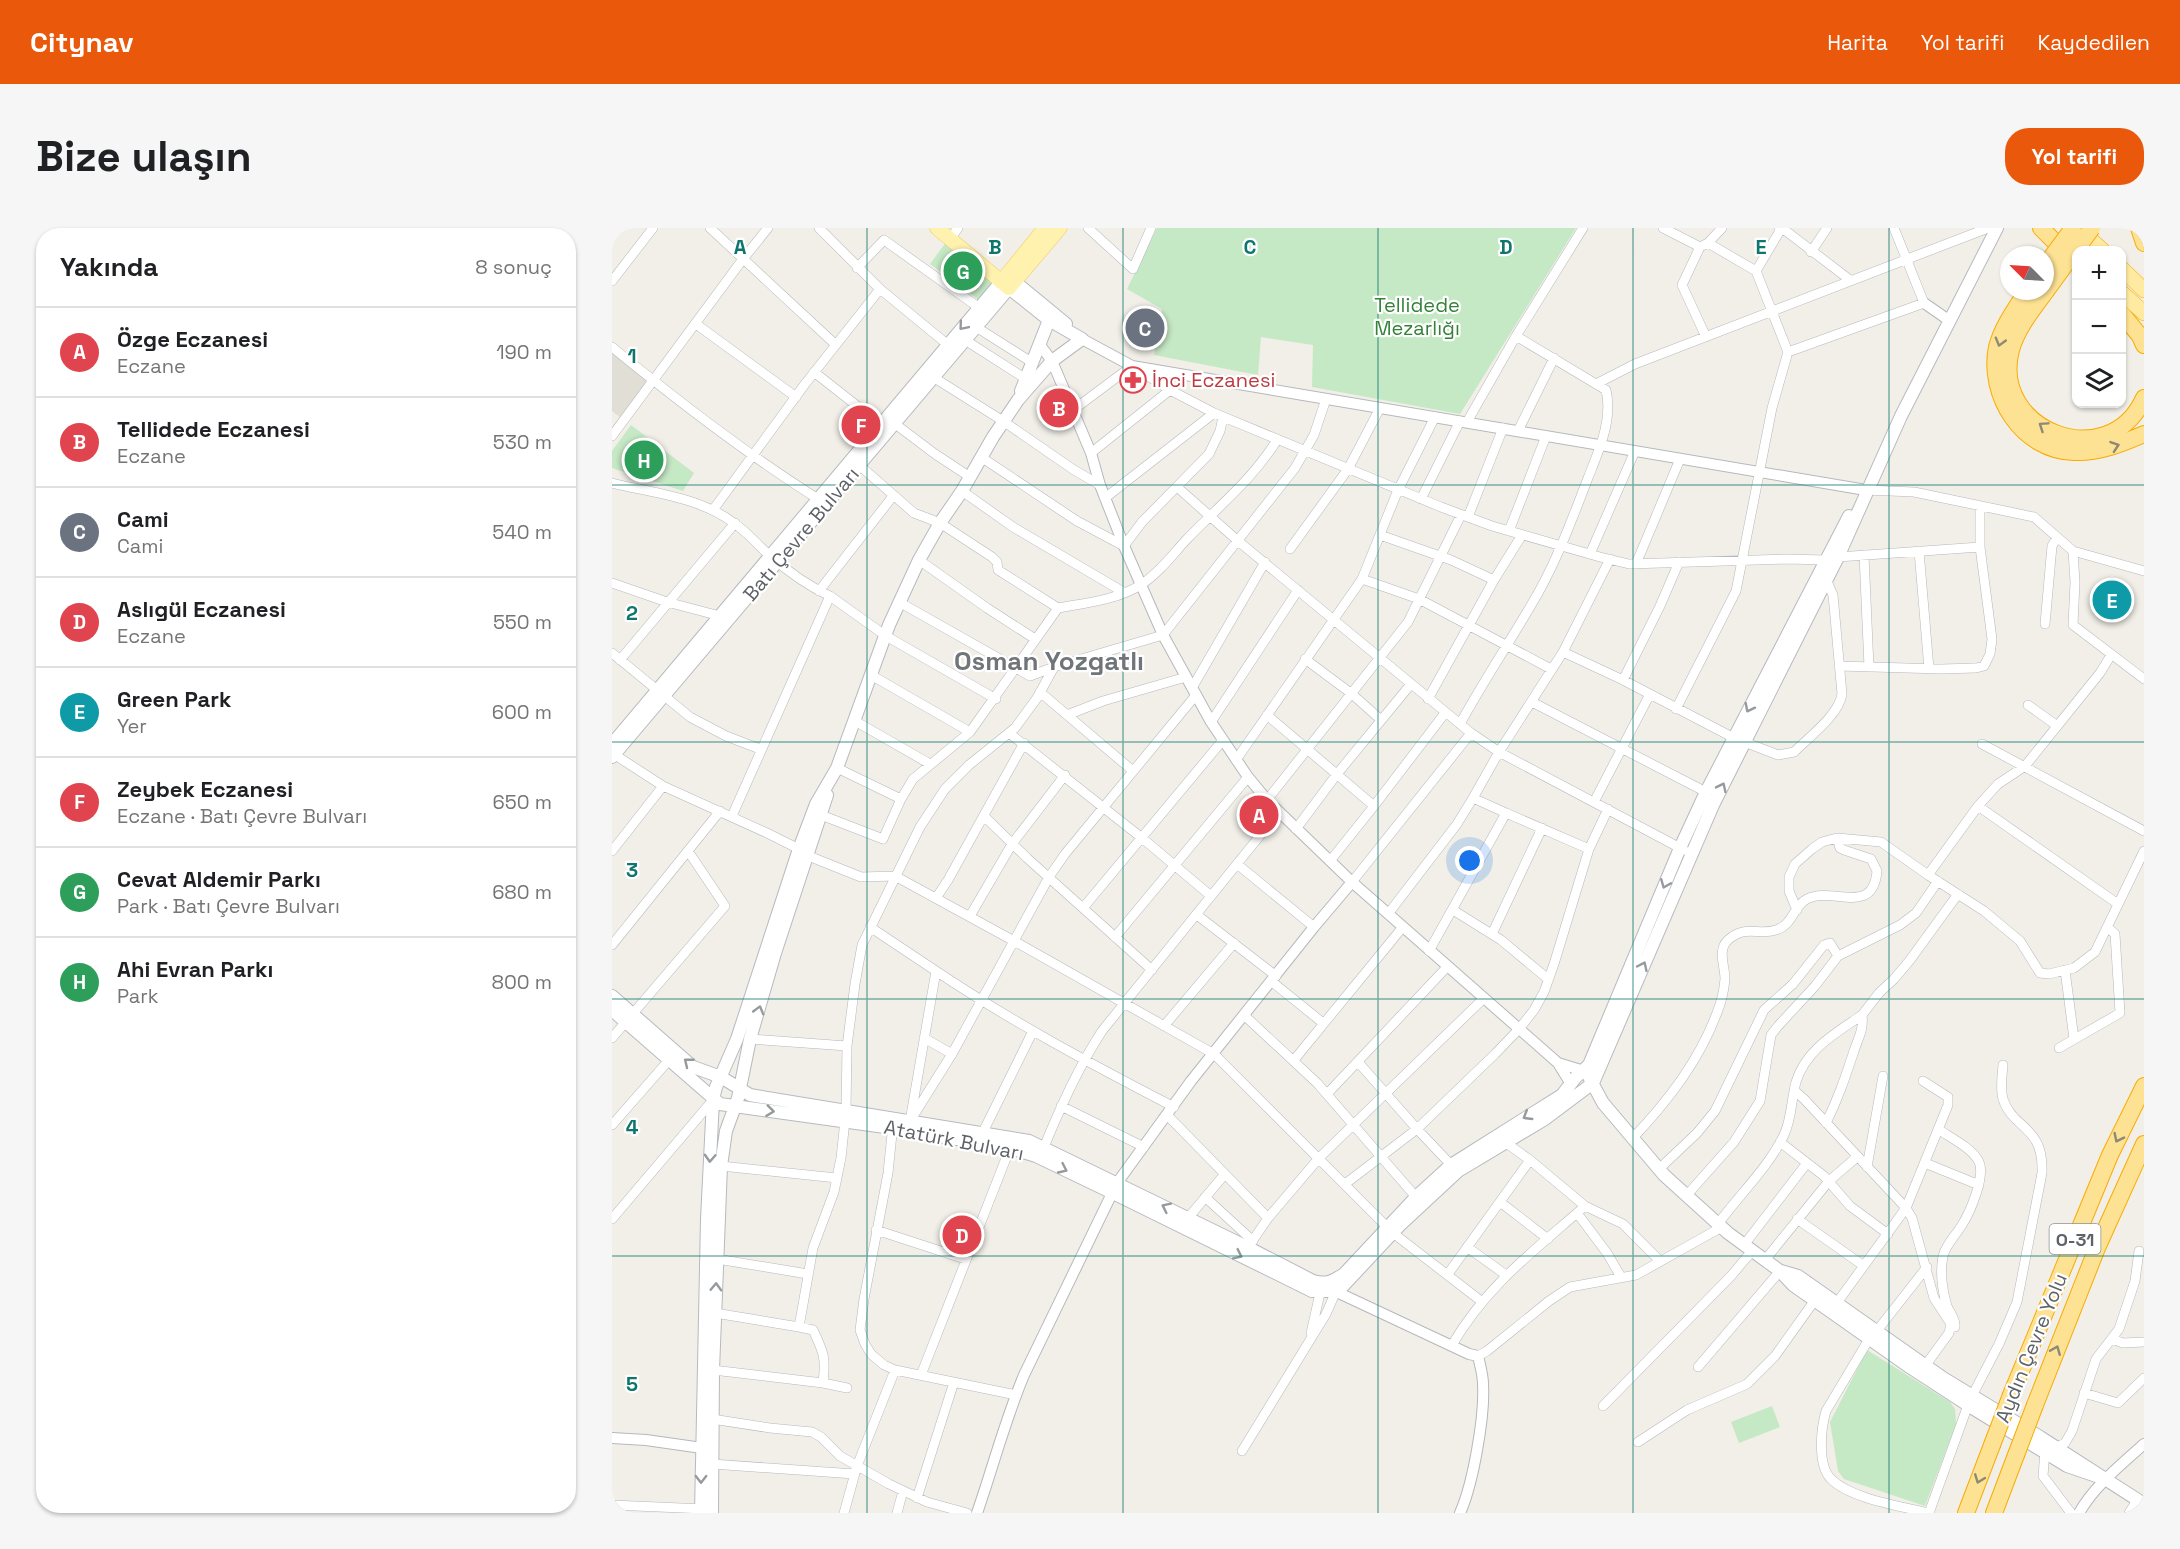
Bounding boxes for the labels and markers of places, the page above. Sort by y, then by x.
pin: G [944,248,982,294]
pin: C [1126,306,1164,350]
pharmacy icon: İnci Eczanesi [1118,365,1148,395]
place label: İnci Eczanesi [1152,367,1275,393]
pin: B [1040,386,1078,430]
pin: F [842,402,880,448]
pin: H [624,438,663,482]
pin: E [2092,578,2132,622]
pin: A [1240,792,1278,838]
pin: D [942,1212,982,1258]

